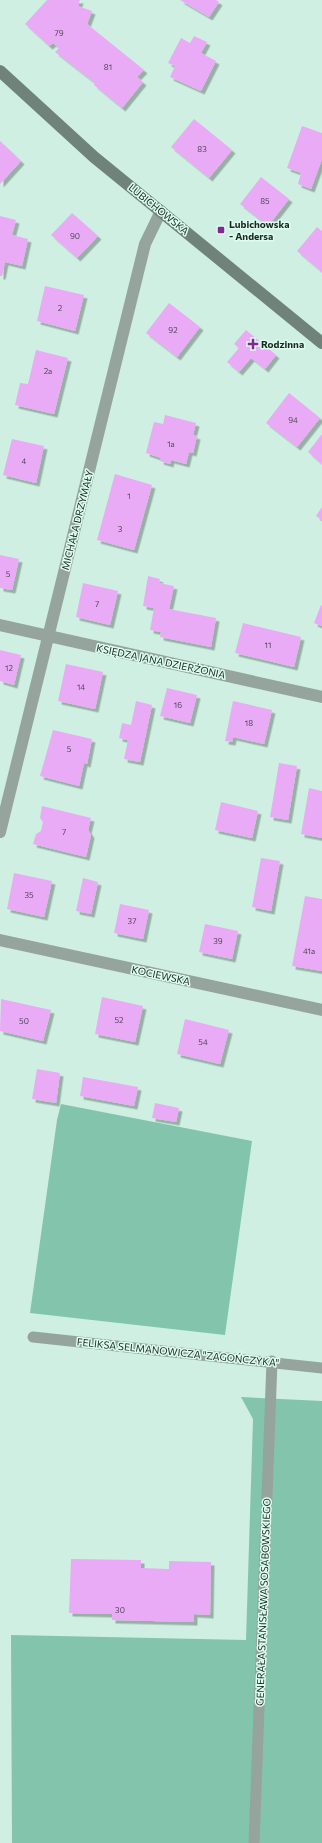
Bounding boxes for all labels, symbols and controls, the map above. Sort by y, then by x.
house number: 79 [54,28,64,38]
house number: 81 [104,62,112,72]
house number: 83 [197,144,207,154]
street label: LUBICHOWSKA [126,181,192,237]
house number: 85 [260,196,270,206]
place label: Lubichowska - Andersa [229,218,290,242]
marker: Lubichowska - Andersa [216,225,226,235]
house number: 90 [70,231,80,241]
house number: 2 [58,303,63,313]
house number: 92 [168,325,178,335]
place label: Rodzinna [261,338,304,350]
marker: Rodzinna [248,339,258,349]
house number: 2a [44,366,52,376]
house number: 94 [288,415,298,425]
house number: 1a [167,439,175,449]
house number: 4 [22,456,27,466]
street label: MICHAŁA DRZYMAŁY [59,468,95,571]
house number: 1 [127,491,131,501]
house number: 3 [118,524,123,534]
house number: 5 [6,569,11,579]
house number: 7 [95,599,99,609]
house number: 11 [265,640,271,650]
street label: KSIĘDZA JANA DZIERŻONIA [95,641,227,681]
house number: 12 [5,663,13,673]
house number: 14 [77,682,85,692]
house number: 16 [174,700,182,710]
house number: 18 [245,718,253,728]
house number: 5 [67,744,72,754]
house number: 7 [62,827,66,837]
house number: 35 [24,890,34,900]
house number: 37 [128,916,136,926]
house number: 39 [213,936,223,946]
house number: 41a [303,946,315,956]
street label: KOCIEWSKA [131,963,191,987]
house number: 52 [114,1015,124,1025]
house number: 50 [19,1016,29,1026]
house number: 54 [198,1037,208,1047]
street label: FELIKSA SELMANOWICZA "ZAGOŃCZYKA" [76,1335,280,1369]
street label: GENERAŁA STANISŁAWA SOSABOWSKIEGO [253,1498,273,1706]
house number: 30 [115,1605,125,1615]

